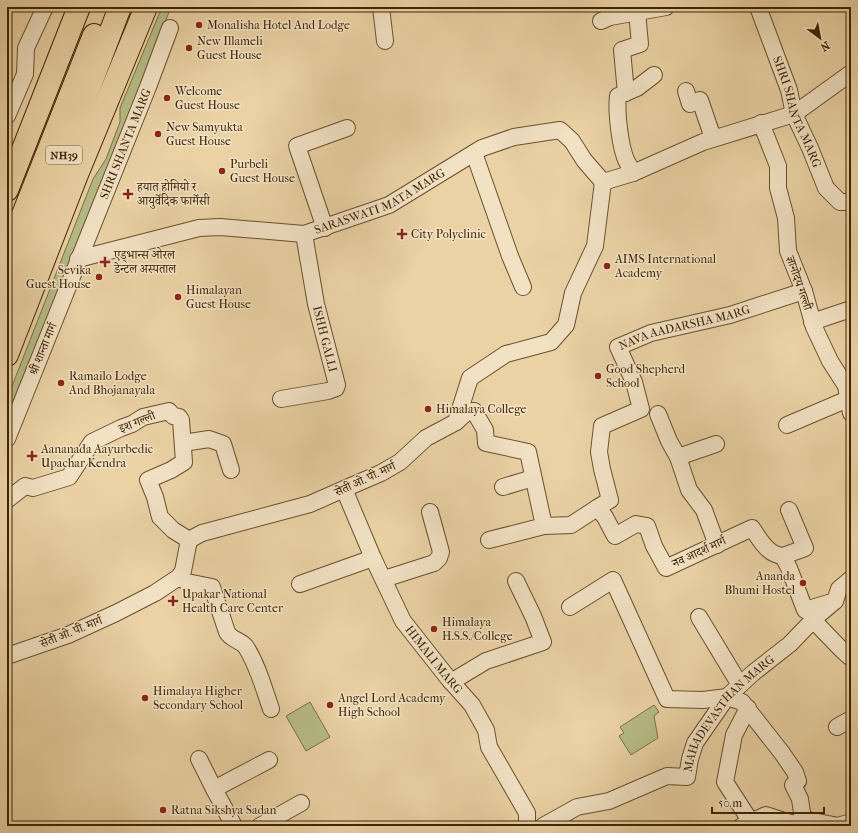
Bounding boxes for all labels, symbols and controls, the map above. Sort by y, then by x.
place label: Monalisha Hotel And Lodge [207,18,350,32]
north arrow [800,18,840,58]
marker: Monalisha Hotel And Lodge [194,20,204,30]
place label: New Illameli Guest House [197,34,263,62]
text: N [818,38,832,54]
marker: New Illameli Guest House [184,43,194,53]
street label: SHRI SHANTA MARG [770,54,824,170]
place label: Welcome Guest House [174,84,240,112]
street label: SHRI SHANTA MARG [97,86,154,201]
marker: Welcome Guest House [162,93,172,103]
place label: New Samyukta Guest House [166,120,243,148]
marker: New Samyukta Guest House [153,129,163,139]
road number: NH39 [46,146,82,164]
place label: Purbeli Guest House [230,157,295,185]
street label: SARASWATI MATA MARG [312,165,448,237]
marker: Purbeli Guest House [217,166,227,176]
place label: हयात होमियो र आयुर्वेदिक फार्मेसी [136,179,211,209]
marker: हयात होमियो र आयुर्वेदिक फार्मेसी [122,188,134,200]
place label: City Polyclinic [411,227,486,241]
marker: City Polyclinic [396,228,408,240]
place label: एड्भान्स ओरल डेन्टल अस्पताल [113,247,177,276]
place label: AIMS International Academy [614,252,717,280]
street label: ज्ञानोदय गल्ली [783,253,816,313]
marker: एड्भान्स ओरल डेन्टल अस्पताल [99,256,111,268]
marker: AIMS International Academy [602,261,612,271]
place label: Sevika Guest House [26,263,91,291]
marker: Sevika Guest House [94,272,104,282]
place label: Himalayan Guest House [186,283,251,311]
marker: Himalayan Guest House [173,292,183,302]
street label: NAVA AADARSHA MARG [617,302,752,353]
street label: ISHH GALLI [310,304,340,374]
street label: श्री शान्ता मार्ग [25,320,60,377]
place label: Good Shepherd School [606,362,686,390]
place label: Ramailo Lodge And Bhojanayala [68,369,155,397]
marker: Good Shepherd School [593,371,603,381]
marker: Ramailo Lodge And Bhojanayala [56,378,66,388]
place label: Himalaya College [436,402,527,416]
marker: Himalaya College [423,404,433,414]
street label: इश गल्ली [115,407,158,436]
place label: Aananada Aayurbedic Upachar Kendra [40,442,153,470]
marker: Aananada Aayurbedic Upachar Kendra [26,450,38,462]
street label: सेती ओ. पी. मार्ग [331,457,399,500]
street label: नव आदर्श मार्ग [669,533,729,571]
place label: Ananda Bhumi Hostel [724,569,796,597]
marker: Ananda Bhumi Hostel [798,578,808,588]
place label: Upakar National Health Care Center [182,587,284,615]
marker: Upakar National Health Care Center [167,595,179,607]
street label: सेती ओ. पी. मार्ग [37,612,105,651]
place label: Himalaya H.S.S./College [442,615,513,643]
street label: HIMALI MARG [402,623,466,697]
marker: Himalaya H.S.S./College [429,624,439,634]
street label: MAHADEVASTHAN MARG [681,652,777,773]
place label: Himalaya Higher Secondary School [153,684,244,712]
place label: Angel Lord Academy High School [337,691,446,719]
marker: Himalaya Higher Secondary School [140,693,150,703]
marker: Angel Lord Academy High School [325,700,335,710]
scale bar [712,789,824,815]
text: 50 m [718,796,742,810]
place label: Ratna Sikshya Sadan [171,803,277,817]
marker: Ratna Sikshya Sadan [158,805,168,815]

